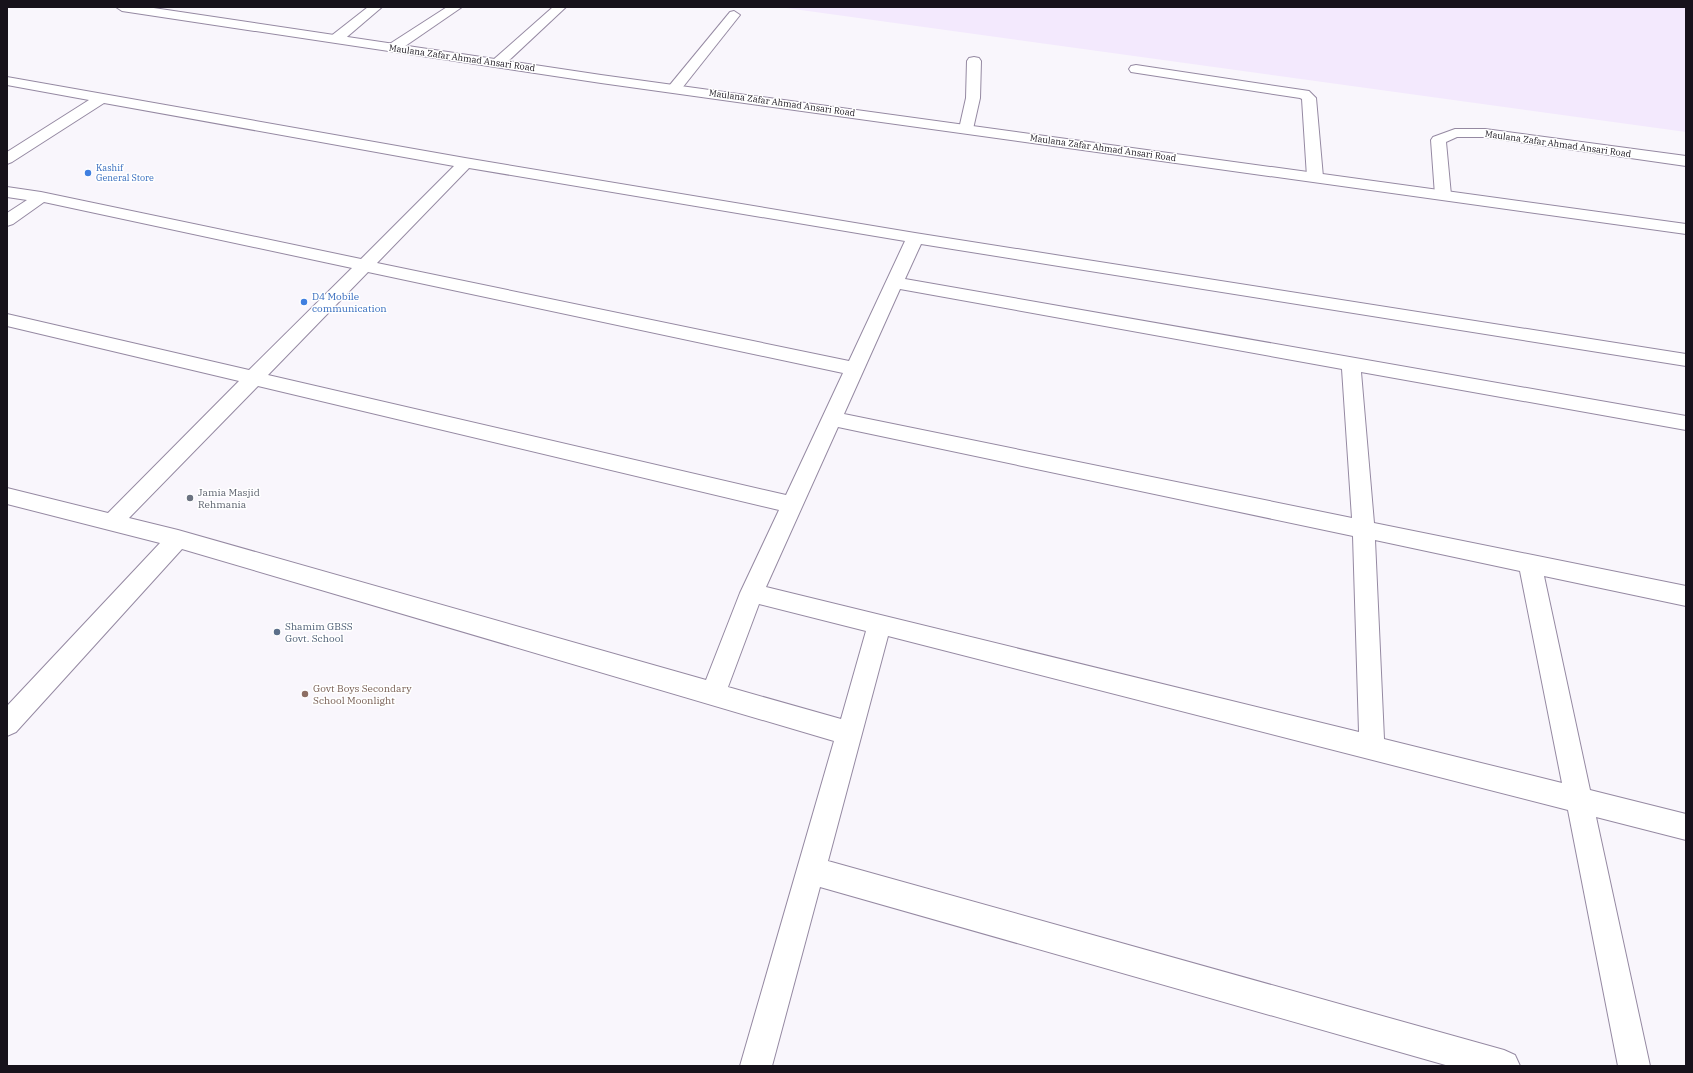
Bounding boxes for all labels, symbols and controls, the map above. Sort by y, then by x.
street label: Maulana Zafar Ahmad Ansari Road [388,42,536,73]
street label: Maulana Zafar Ahmad Ansari Road [708,87,856,118]
street label: Maulana Zafar Ahmad Ansari Road [1484,128,1632,159]
street label: Maulana Zafar Ahmad Ansari Road [1029,132,1177,163]
place label: Kashif General Store [96,162,154,183]
marker: Kashif General Store [83,168,93,178]
place label: D4 Mobile communication [312,290,387,315]
marker: D4 Mobile communication [299,297,309,307]
place label: Jamia Masjid Rehmania [198,486,260,511]
marker: Jamia Masjid Rehmania [185,493,195,503]
place label: Shamim GBSS Govt. School [285,620,353,645]
marker: Shamim GBSS Govt. School [272,627,282,637]
place label: Govt Boys Secondary School Moonlight [313,682,412,707]
marker: Govt Boys Secondary School Moonlight [300,689,310,699]

